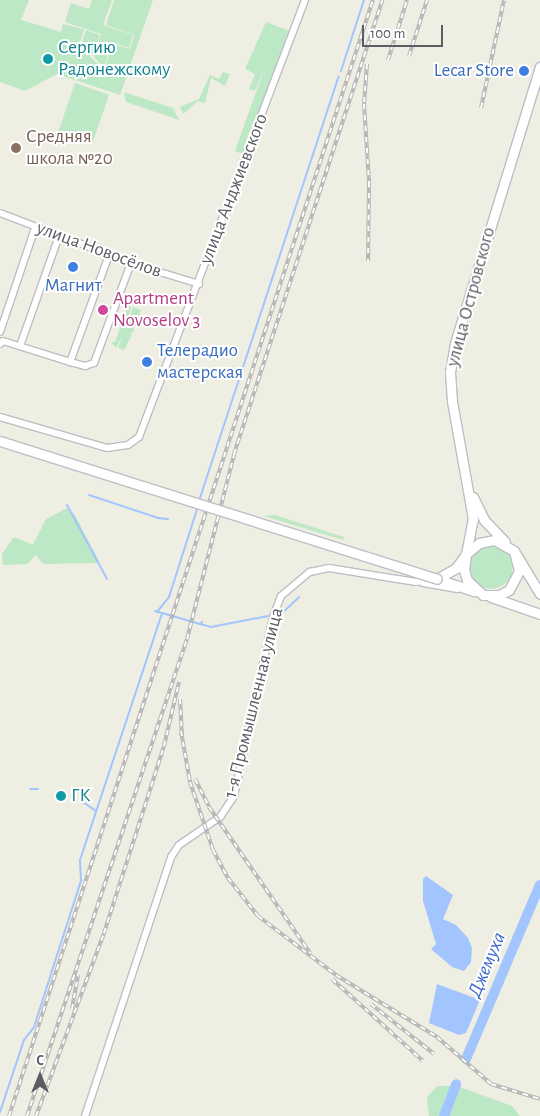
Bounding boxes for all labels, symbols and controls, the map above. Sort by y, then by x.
scale bar [365,15,446,47]
text: 100 m [370,26,405,41]
place label: Сергию Радонежскому [58,37,170,81]
marker: Сергию Радонежскому [42,53,54,65]
place label: Lecar Store [434,60,514,82]
marker: Lecar Store [518,65,530,77]
street label: улица Анджиевского [195,111,273,267]
place label: Средняя школа №20 [26,126,113,170]
marker: Средняя школа №20 [10,142,22,154]
street label: улица Новосёлов [33,217,165,283]
street label: улица Островского [441,225,501,369]
marker: Магнит [67,261,79,273]
place label: Магнит [44,275,102,297]
place label: Apartment Novoselov 3 [113,288,200,332]
marker: Apartment Novoselov 3 [97,304,109,316]
place label: Телерадио мастерская [157,340,243,384]
marker: Телерадио мастерская [141,356,153,368]
street label: 1-я Промышленная улица [219,605,289,801]
place label: ГК [71,785,91,807]
marker: ГК [55,790,67,802]
water label: Джемуха [463,929,511,1001]
north arrow [15,1051,65,1101]
text: С [36,1054,44,1068]

